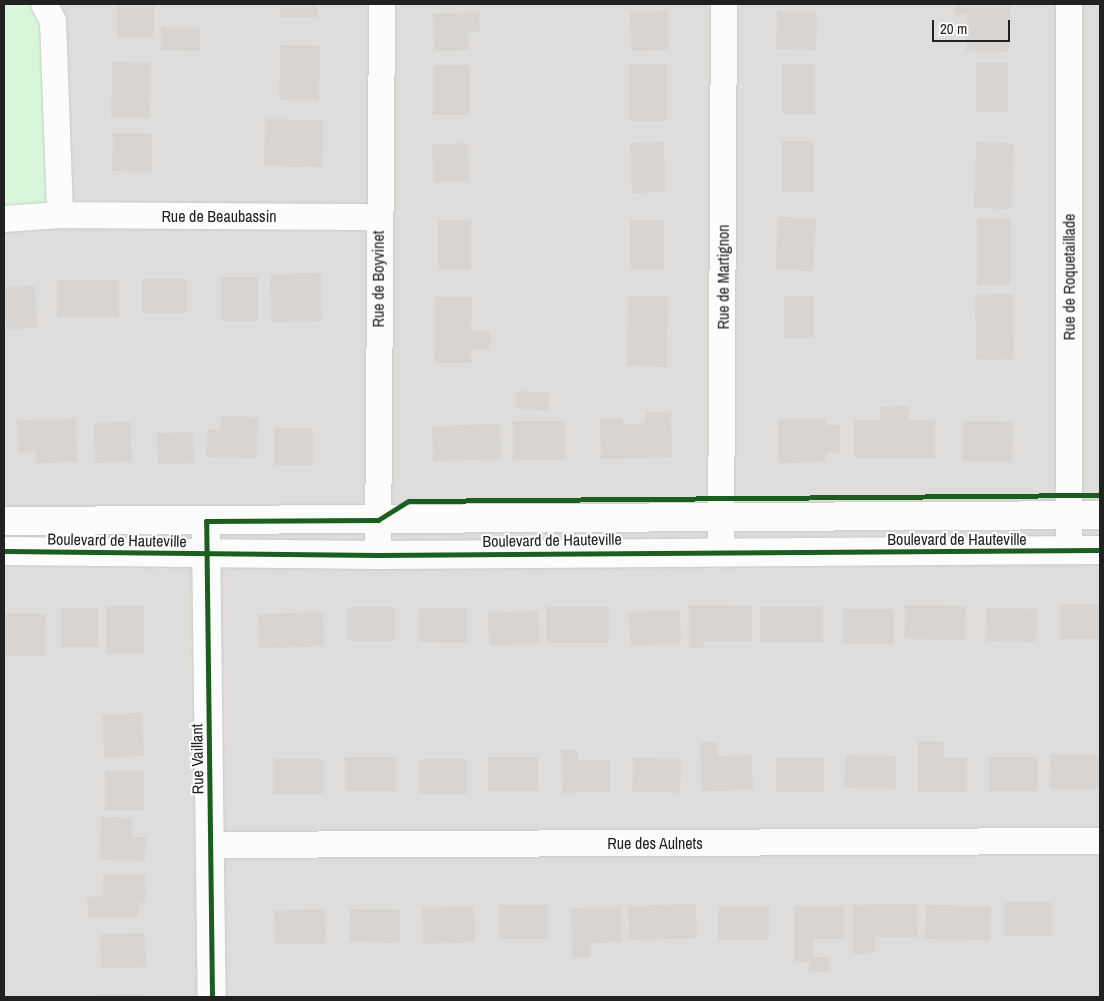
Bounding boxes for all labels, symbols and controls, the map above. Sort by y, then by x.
scale bar [934,10,1012,42]
text: 20 m [940,18,967,39]
street label: Rue de Beaubassin [161,206,277,226]
street label: Rue de Roquetaillade [1059,214,1079,340]
street label: Rue de Martignon [713,224,733,330]
street label: Rue de Boyvinet [368,230,388,328]
street label: Boulevard de Hauteville [47,529,187,551]
street label: Boulevard de Hauteville [482,529,622,551]
street label: Boulevard de Hauteville [887,529,1027,549]
street label: Rue Vaillant [187,724,207,794]
street label: Rue des Aulnets [607,833,703,853]

